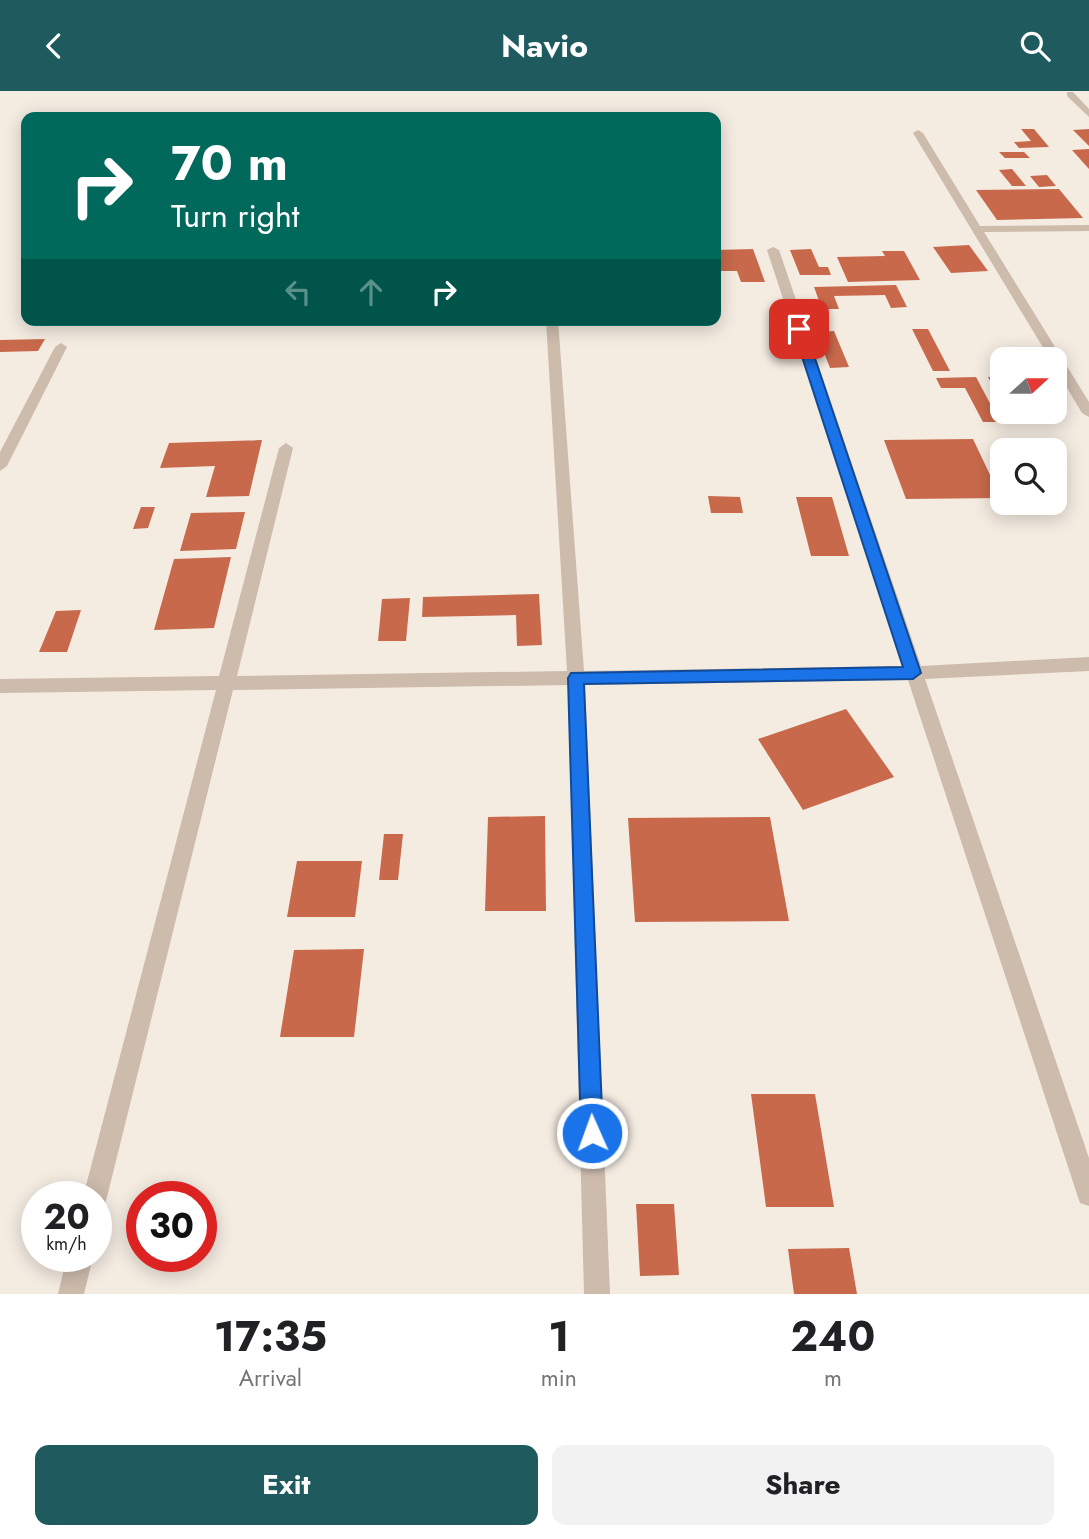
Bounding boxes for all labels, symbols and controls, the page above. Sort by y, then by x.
text: Navio [501,23,588,69]
icon: back [35,27,73,65]
icon: search [1016,27,1054,65]
text: 70 m [171,128,288,198]
icon: right [56,140,147,231]
text: Turn right [171,193,300,239]
icon: left [279,273,317,311]
icon: ahead [352,273,390,311]
icon: right [425,273,463,311]
pin [769,299,829,359]
icon: arrive [780,310,818,348]
north arrow [990,347,1068,423]
map controls [990,347,1067,515]
button: search [990,438,1067,515]
position arrow [555,1096,629,1170]
speed limit sign: 30 [126,1181,217,1272]
text: 20 [43,1192,90,1242]
text: km/h [46,1231,87,1257]
text: 17:35 [214,1306,327,1367]
text: 1 [548,1306,570,1367]
text: 240 [791,1306,875,1367]
text: Arrival [239,1361,302,1395]
text: min [541,1361,577,1395]
text: m [824,1361,842,1395]
button: Exit [35,1445,538,1525]
button: Share [552,1445,1054,1525]

